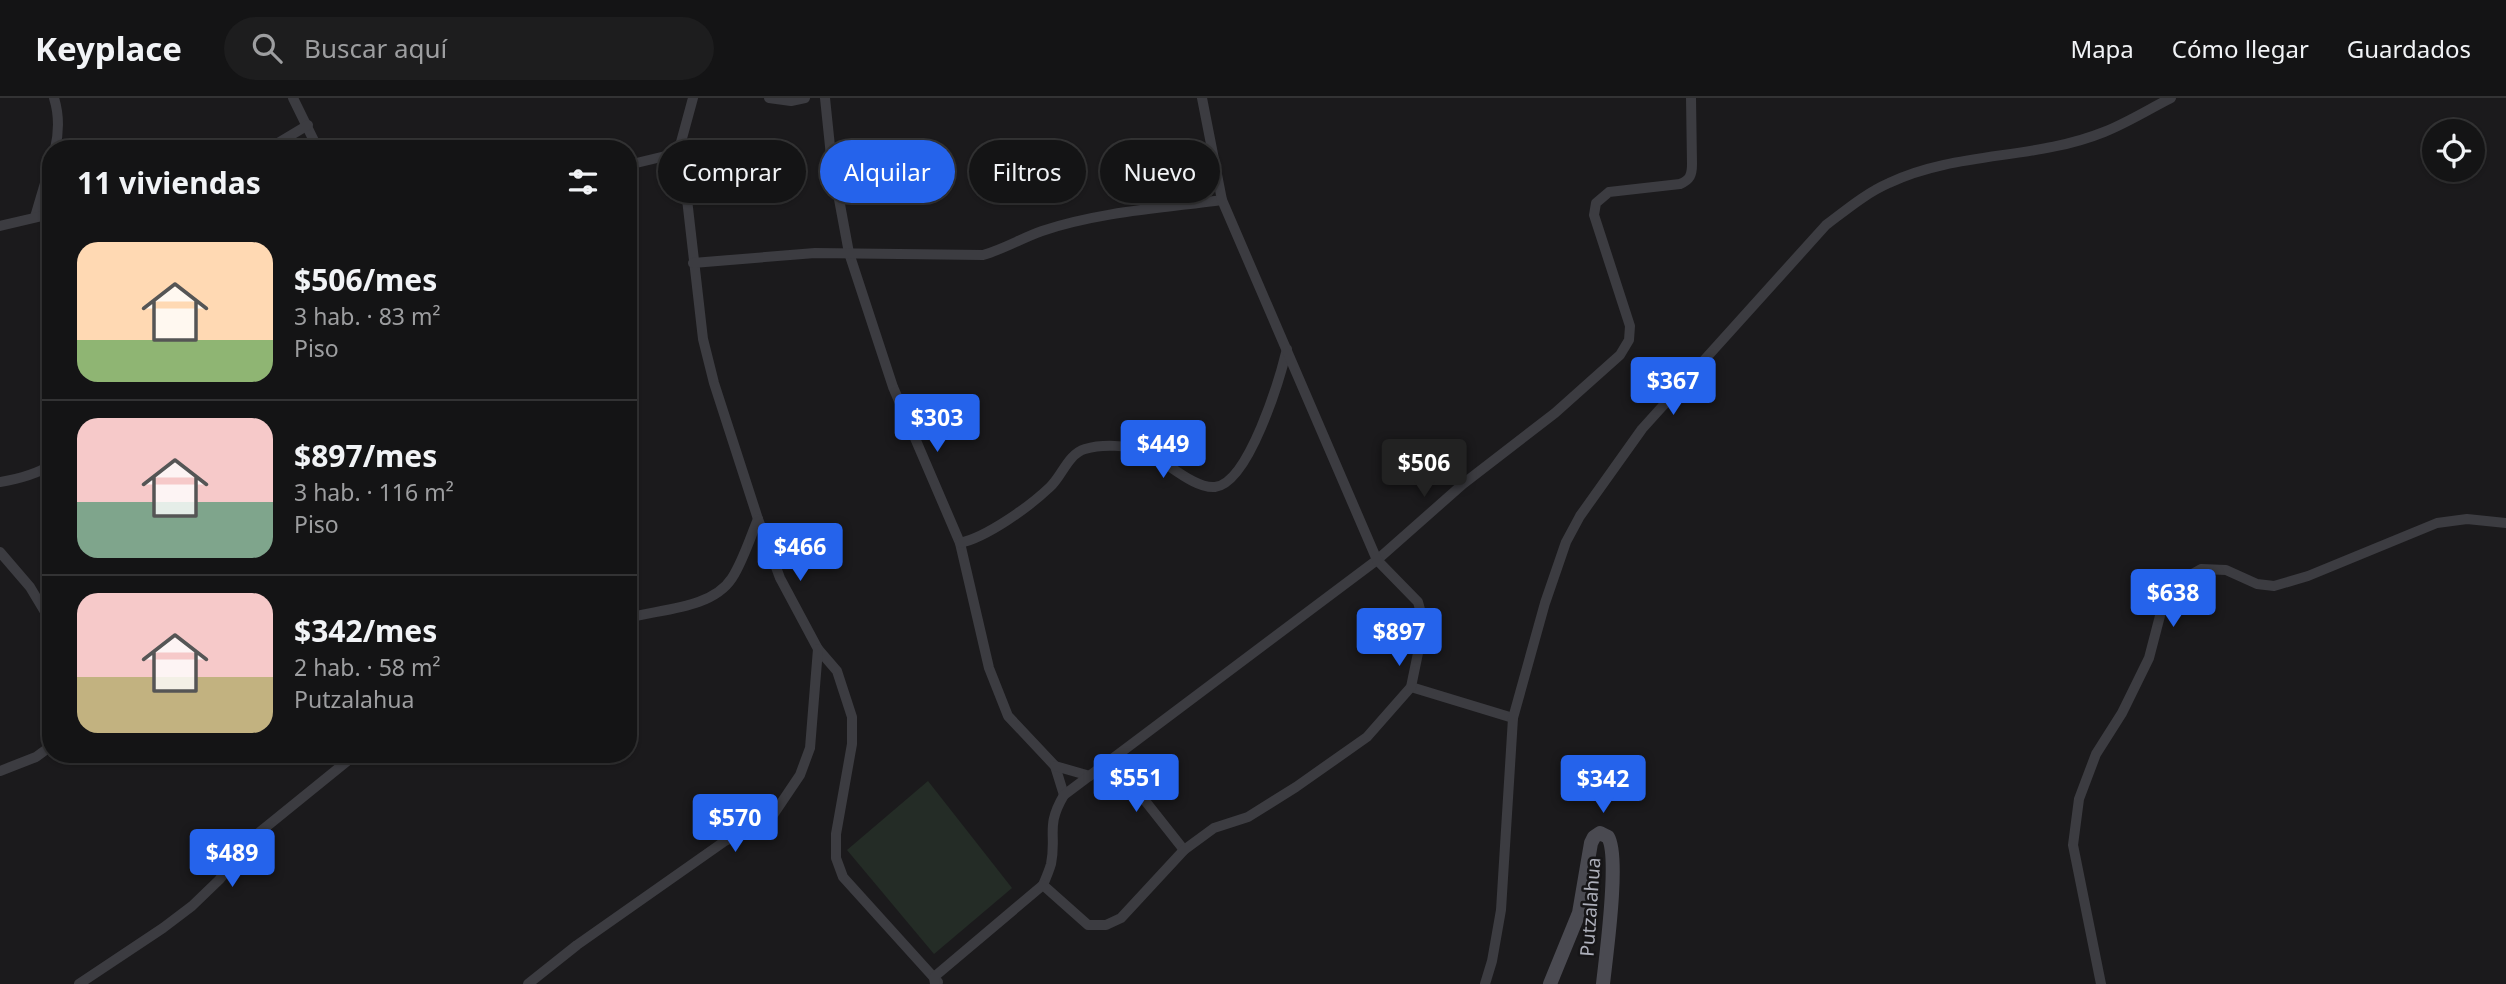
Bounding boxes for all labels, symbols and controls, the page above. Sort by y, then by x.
search box [224,17,714,80]
text: Keyplace [35,26,182,71]
icon: search [248,29,286,67]
text: Buscar aquí [304,30,447,66]
text: Mapa [2070,32,2134,65]
text: Cómo llegar [2172,32,2309,65]
text: Guardados [2347,32,2471,65]
map controls [2422,119,2485,182]
button: locate [2422,119,2485,182]
chip: Comprar [658,140,806,203]
chip: Alquilar [820,140,955,203]
chip: Filtros [969,140,1086,203]
chip: Nuevo [1100,140,1220,203]
text: 11 viviendas [77,162,261,203]
icon: filters [564,163,602,201]
text: $506/mes [294,259,437,300]
icon: home [133,270,217,354]
text: 3 hab. · 83 m² [294,300,441,332]
text: Piso [294,332,339,364]
pin: $367 [1632,358,1714,417]
text: $367 [1647,364,1699,396]
pin: $303 [896,394,978,454]
text: $303 [911,401,963,433]
pin: $449 [1122,420,1204,480]
text: $449 [1137,427,1189,459]
text: $897/mes [294,435,437,476]
pin: $506 [1383,440,1465,499]
icon: home [133,446,217,530]
text: $506 [1398,446,1450,478]
text: 3 hab. · 116 m² [294,476,454,508]
text: Piso [294,508,339,540]
pin: $466 [759,524,841,583]
text: $466 [774,530,826,562]
pin: $638 [2132,570,2214,629]
text: $638 [2147,576,2199,608]
pin: $897 [1358,608,1440,668]
text: $342/mes [294,610,437,651]
text: $897 [1373,615,1425,647]
icon: home [133,621,217,705]
text: 2 hab. · 58 m² [294,651,441,683]
text: Putzalahua [294,683,414,715]
pin: $551 [1095,754,1177,814]
pin: $342 [1562,756,1644,815]
text: $551 [1110,761,1162,793]
text: $342 [1577,762,1629,794]
pin: $570 [694,794,776,854]
text: $570 [709,801,761,833]
pin: $489 [191,830,273,889]
text: $489 [206,836,258,868]
street label: Putzalahua [1574,857,1606,957]

